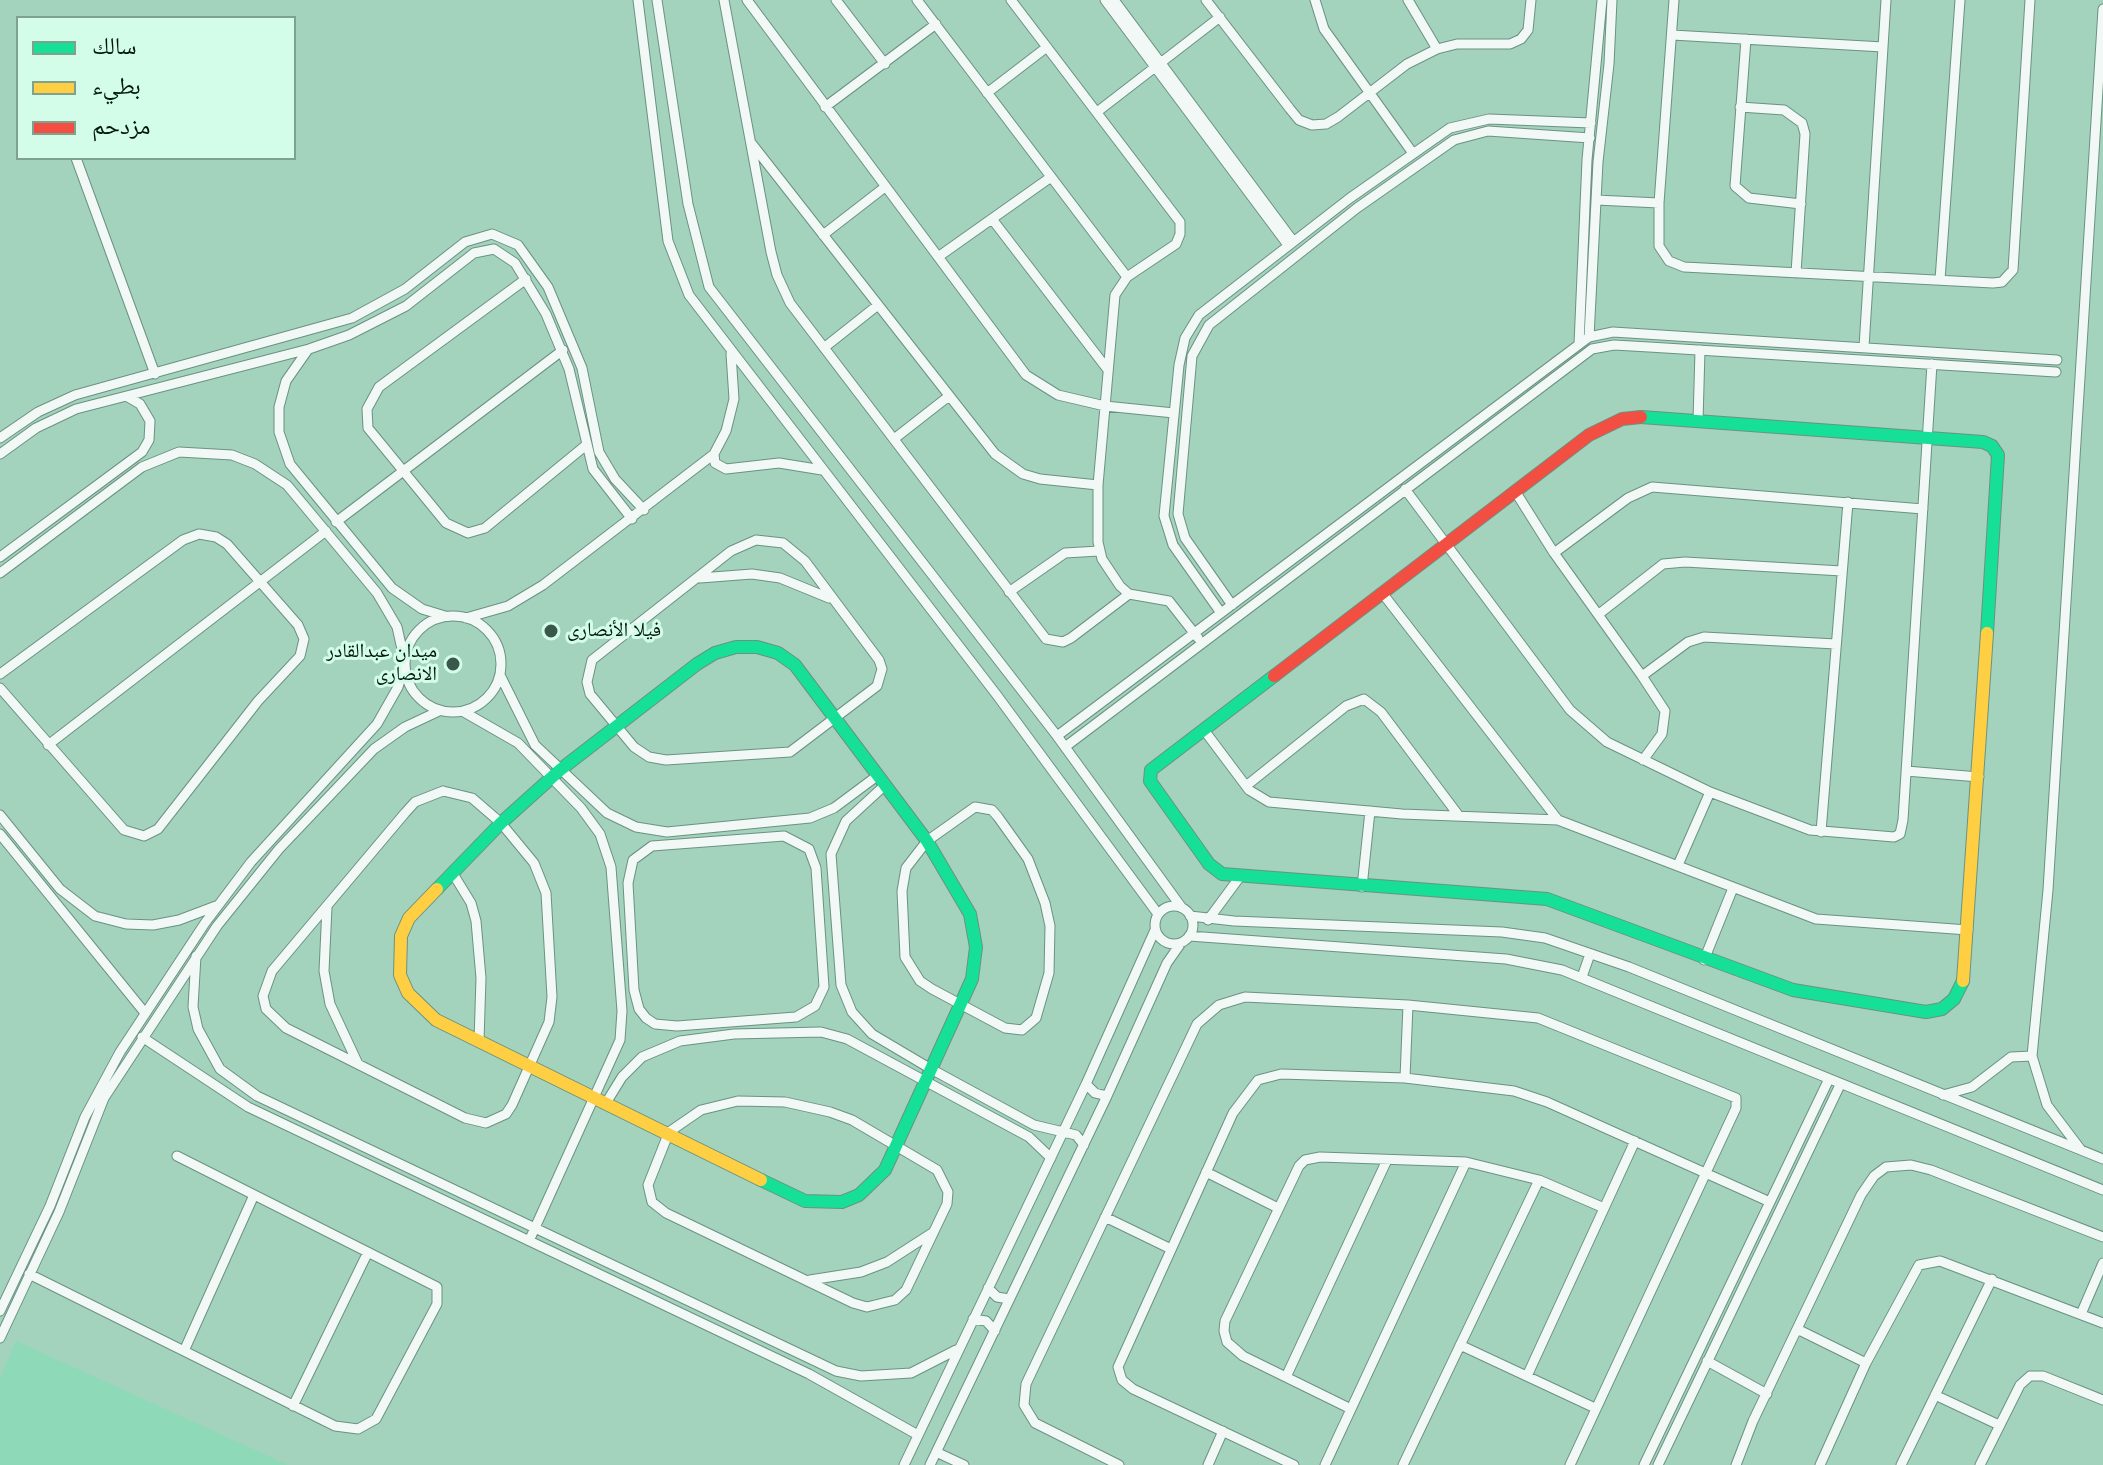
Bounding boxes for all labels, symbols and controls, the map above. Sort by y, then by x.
legend [16,16,296,160]
text: سالك [92,30,137,62]
text: بطيء [92,70,141,102]
text: مزدحم [92,110,151,142]
place label: فيلا الأنصارى [567,619,661,643]
marker: فيلا الأنصارى [542,622,560,640]
place label: ميدان عبدالقادر الانصارى [326,640,437,687]
marker: ميدان عبدالقادر الانصارى [444,655,462,673]

